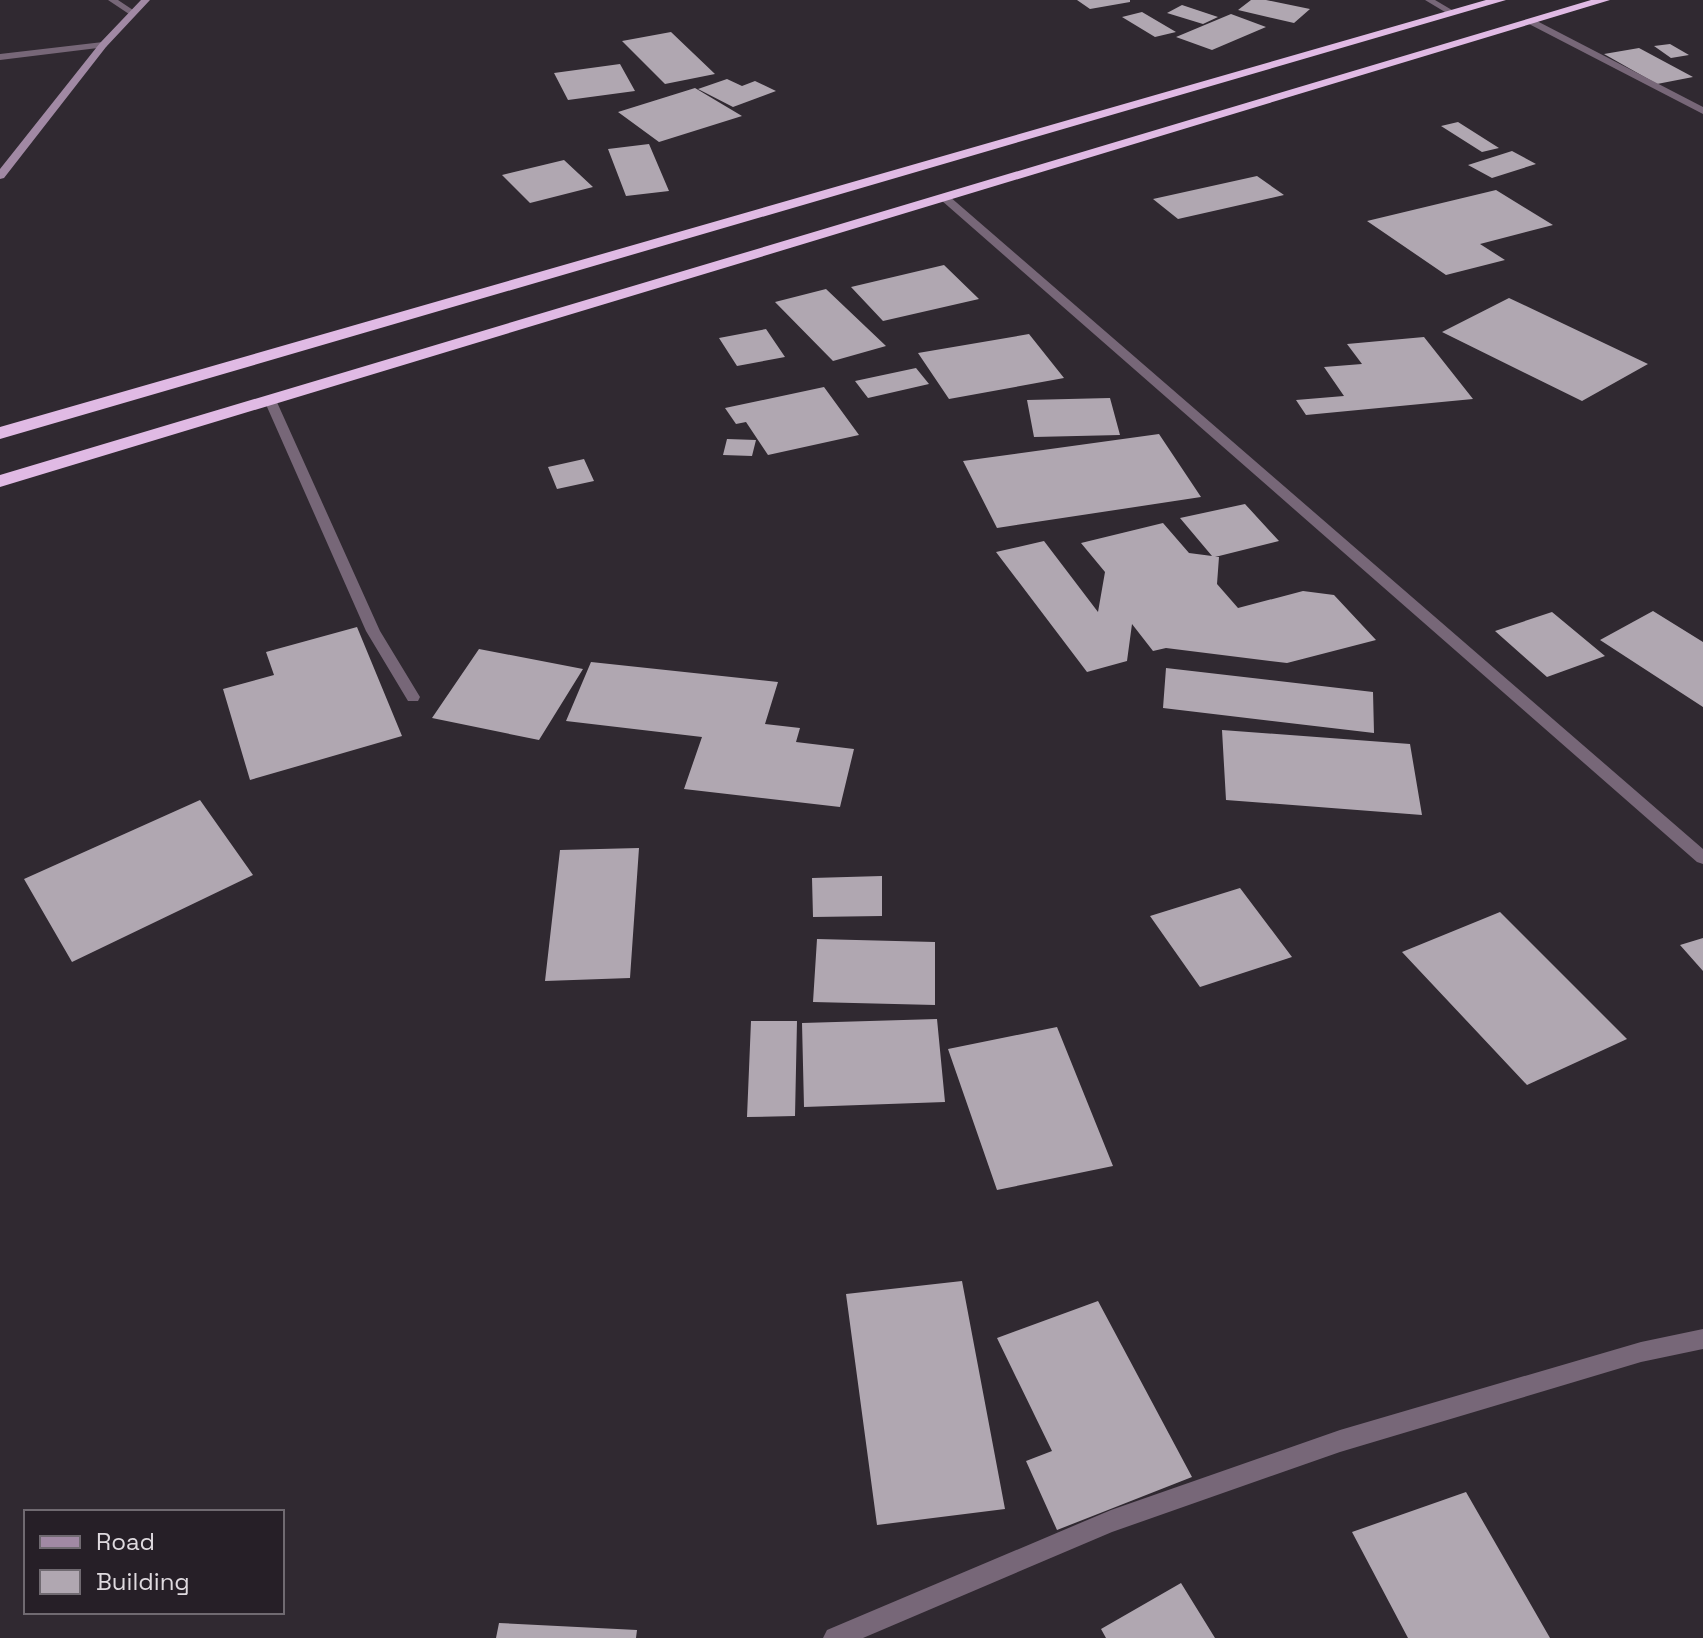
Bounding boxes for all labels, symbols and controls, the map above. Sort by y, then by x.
legend [24,1510,284,1614]
text: Road [96,1526,155,1557]
text: Building [96,1566,190,1597]

